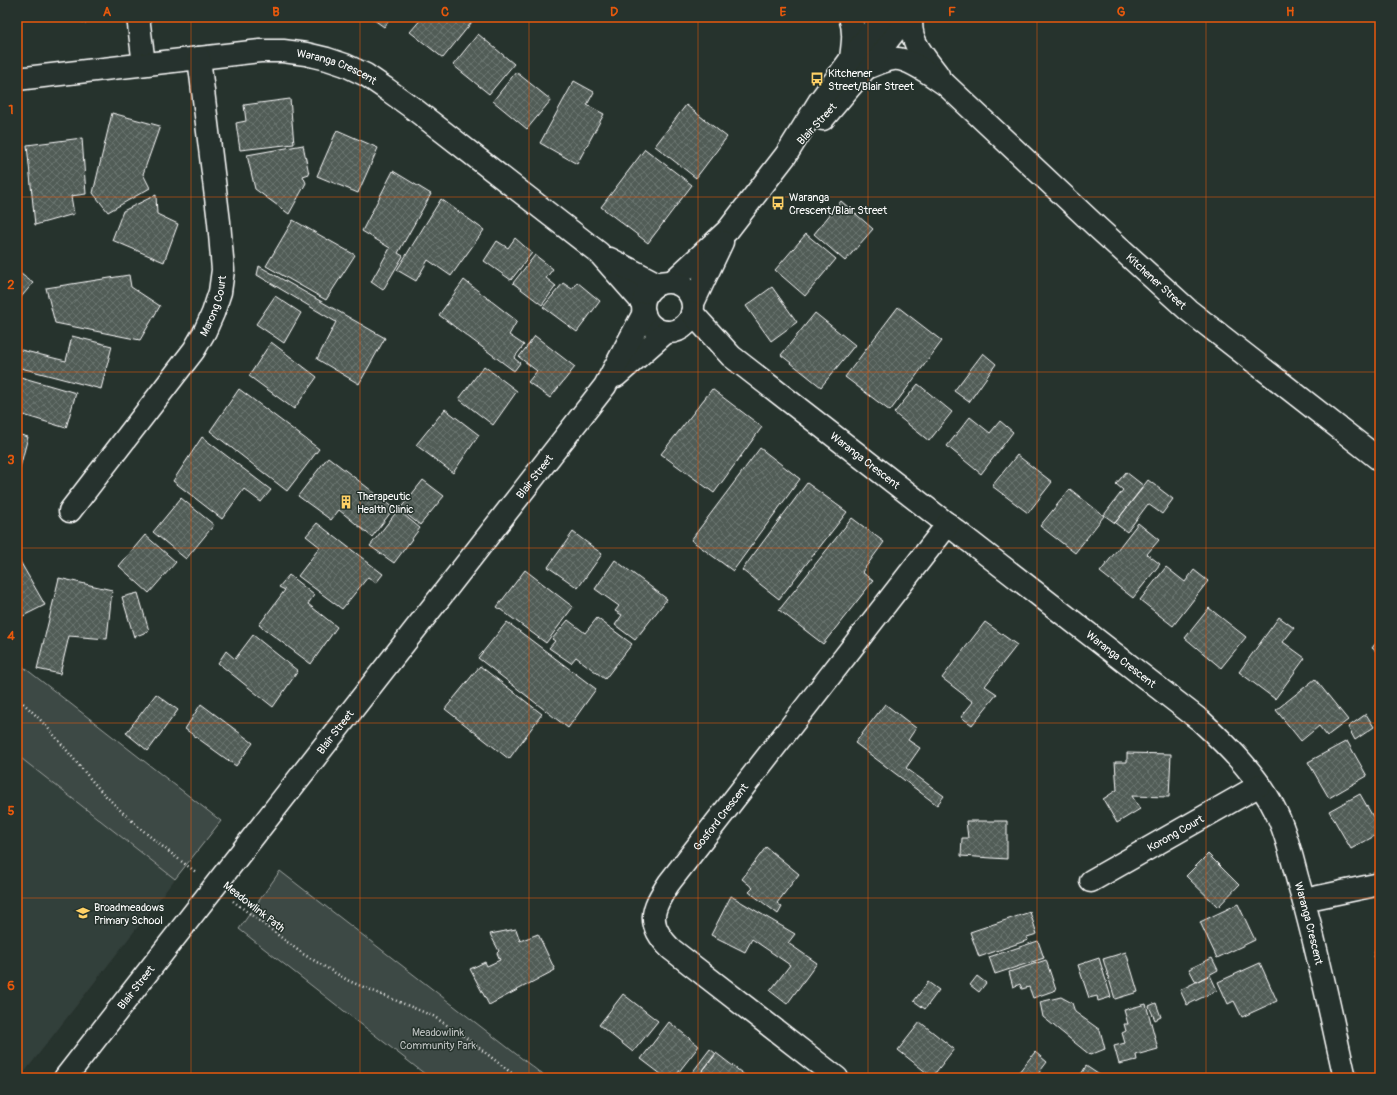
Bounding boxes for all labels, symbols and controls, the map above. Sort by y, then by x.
text: A [103,4,112,20]
text: B [272,4,280,20]
text: C [441,4,449,20]
text: D [610,4,618,20]
text: E [780,4,787,20]
text: F [948,4,956,20]
text: G [1117,4,1126,20]
text: H [1286,4,1294,20]
street label: Waranga Crescent [296,46,380,87]
place label: Kitchener Street/Blair Street [828,67,914,93]
bus stop icon: Kitchener Street/Blair Street [809,71,825,87]
street label: Blair Street [794,100,840,147]
text: 1 [8,102,14,118]
place label: Waranga Crescent/Blair Street [789,191,888,217]
bus stop icon: Waranga Crescent/Blair Street [770,195,786,211]
street label: Kitchener Street [1123,250,1189,312]
street label: Marong Court [197,274,229,338]
text: 2 [7,277,15,293]
street label: Waranga Crescent [828,429,903,492]
street label: Blair Street [513,451,556,501]
text: 3 [7,452,15,468]
place label: Therapeutic Health Clinic [357,490,414,516]
building icon: Therapeutic Health Clinic [338,494,354,510]
text: 4 [7,628,15,644]
street label: Waranga Crescent [1084,628,1159,690]
street label: Blair Street [314,707,357,756]
street label: Gosford Crescent [690,780,751,853]
text: 5 [7,803,15,819]
street label: Korong Court [1145,812,1206,854]
street label: Meadowlink Path [221,879,287,935]
street label: Waranga Crescent [1292,880,1326,966]
place label: Broadmeadows Primary School [94,901,164,927]
school or university icon: Broadmeadows Primary School [75,905,91,921]
street label: Blair Street [115,962,157,1012]
text: 6 [7,978,15,994]
park label: Meadowlink Community Park [400,1026,477,1052]

